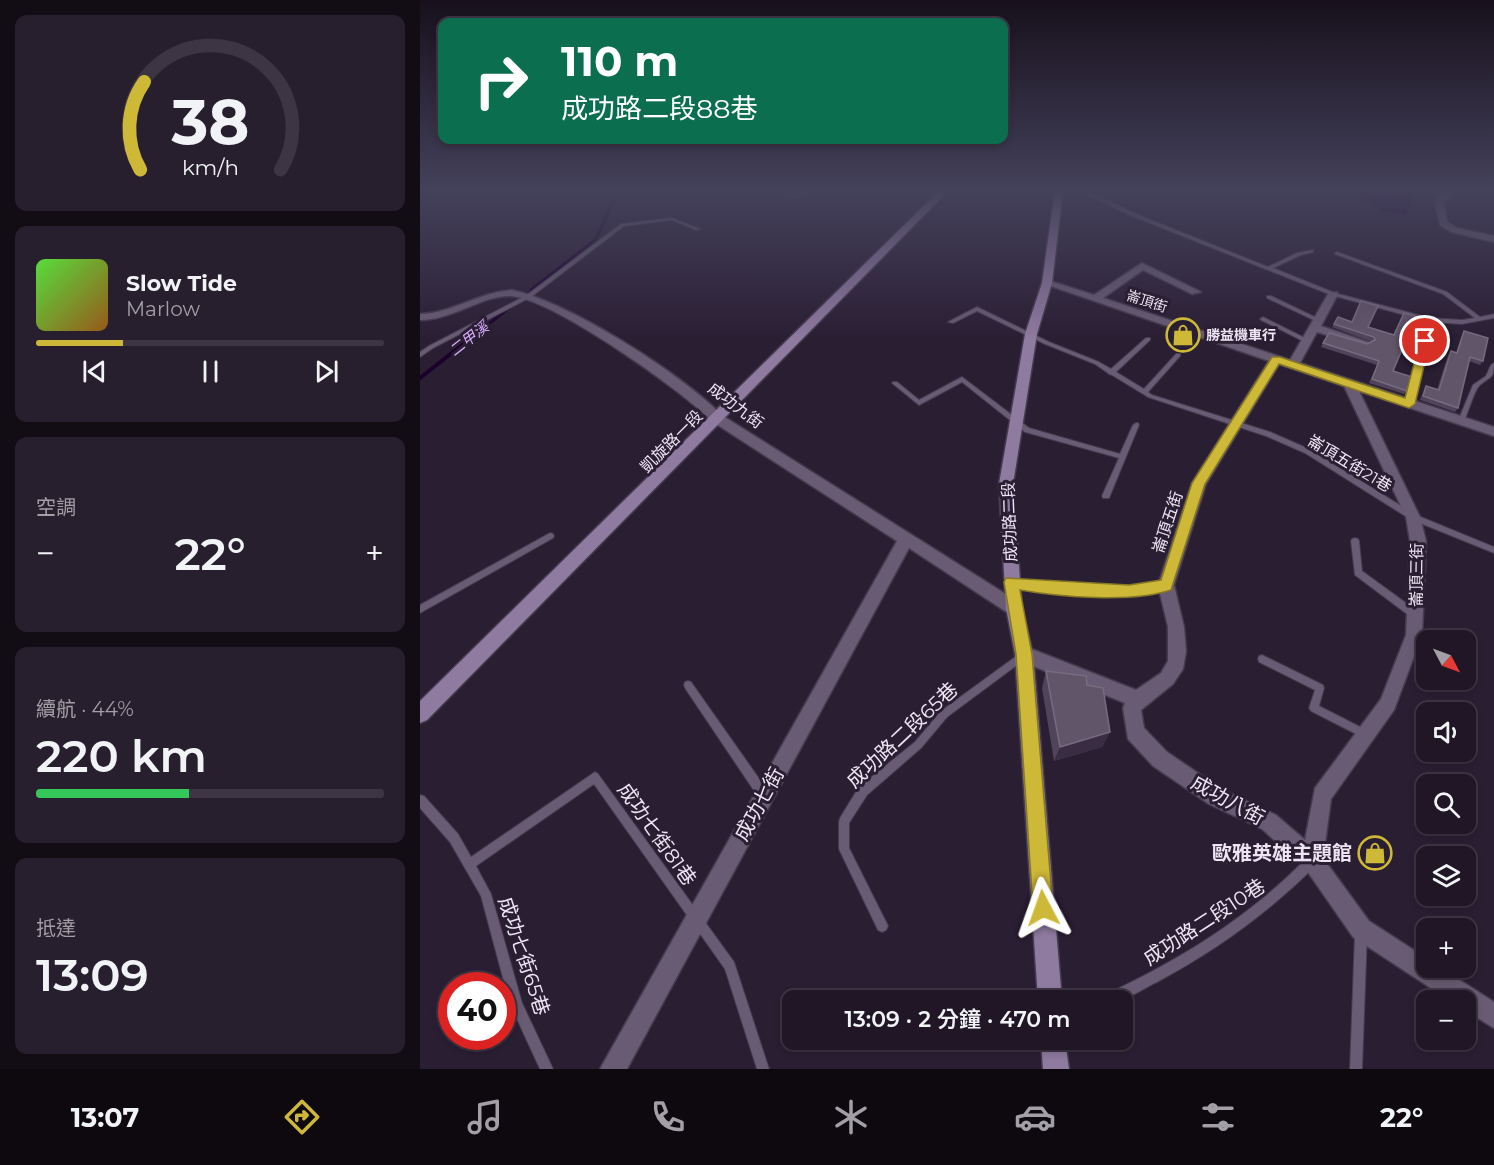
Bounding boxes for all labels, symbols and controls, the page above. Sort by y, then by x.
text: 110 m [561,35,678,87]
icon: right [462,42,540,120]
text: 38 [170,84,249,160]
text: 成功路二段88巷 [561,92,757,125]
text: km/h [181,154,239,180]
text: Slow Tide [126,270,237,297]
street label: 崙頂街 [1124,286,1170,316]
text: Marlow [126,297,200,321]
pin [1399,315,1450,366]
water label: 二甲溪 [445,316,494,360]
shop icon: 勝益機車行 [1165,317,1201,353]
icon: arrive [1408,324,1441,357]
place label: 勝益機車行 [1206,326,1276,344]
icon: previous [78,355,111,388]
icon: pause [194,355,227,388]
icon: next [310,355,343,388]
street label: 成功九街 [704,379,767,432]
street label: 凱旋路一段 [636,406,706,476]
street label: 崙頂五街21巷 [1304,431,1395,496]
street label: 成功路二段 [999,482,1020,562]
street label: 崙頂五街 [1149,489,1186,556]
text: 空調 [36,495,76,519]
text: 22° [174,526,246,581]
text: − [36,533,55,573]
text: + [365,533,384,573]
street label: 崙頂三街 [1406,543,1427,607]
north arrow [1416,630,1476,690]
map controls [1416,630,1476,1050]
street label: 成功路二段65巷 [841,677,963,793]
text: 續航 · 44% [36,697,134,721]
button: sound [1416,702,1476,762]
text: 220 km [36,728,207,783]
street label: 成功七街 [729,763,789,845]
street label: 成功八街 [1187,770,1269,830]
button: search [1416,774,1476,834]
street label: 成功七街81巷 [613,778,701,890]
shop icon: 歐雅英雄主題館 [1357,835,1393,871]
place label: 歐雅英雄主題館 [1212,841,1352,865]
button: layers [1416,846,1476,906]
street label: 成功路二段10巷 [1139,874,1269,970]
position arrow [1011,876,1075,940]
street label: 成功七街65巷 [494,894,554,1018]
text: 抵達 [36,916,76,940]
button: + [1416,918,1476,978]
text: 13:09 [36,947,149,1002]
speed limit sign: 40 [438,972,516,1050]
button: − [1416,990,1476,1050]
text: 13:09 · 2 分鐘 · 470 m [845,1006,1070,1033]
icon: directions [281,1096,323,1138]
icon: music [464,1096,506,1138]
icon: phone [647,1096,689,1138]
icon: climate [830,1096,872,1138]
icon: car [1014,1096,1056,1138]
icon: filters [1197,1096,1239,1138]
text: 13:07 [71,1101,139,1134]
text: 22° [1380,1101,1423,1134]

